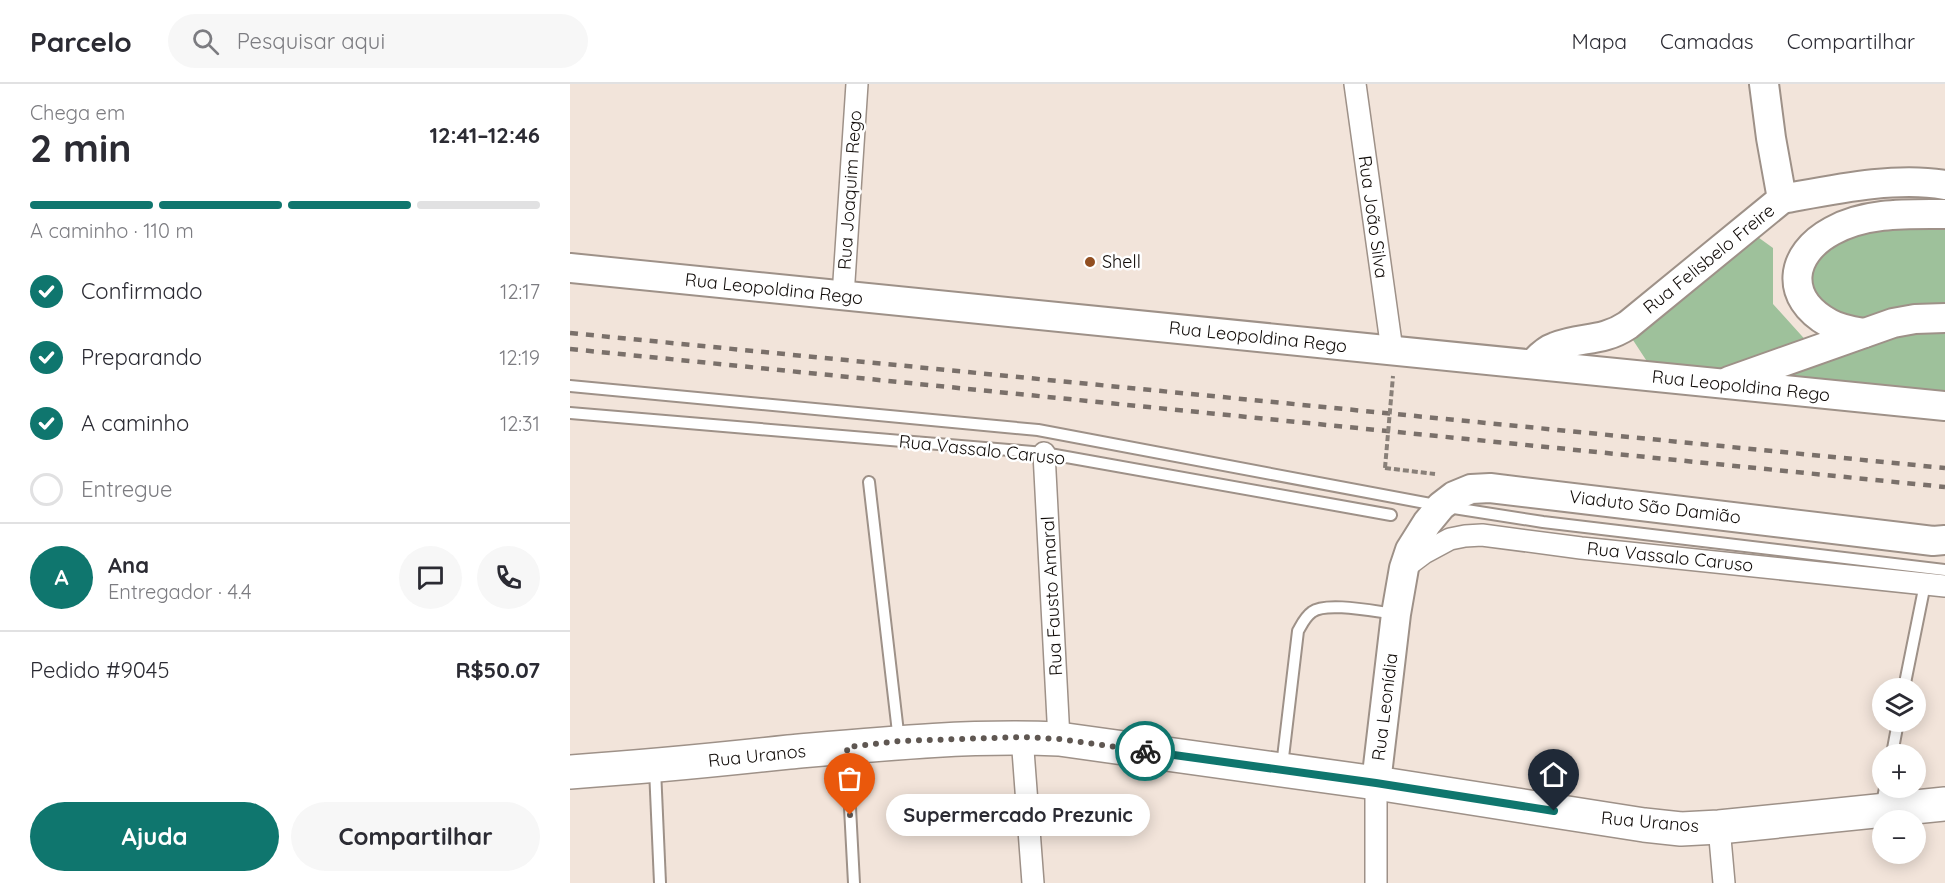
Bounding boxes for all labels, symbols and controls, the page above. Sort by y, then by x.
search box [168,14,588,68]
text: Parcelo [30,24,132,59]
icon: search [189,25,222,58]
text: Pesquisar aqui [237,27,385,55]
text: Mapa [1572,28,1627,54]
text: Camadas [1660,28,1754,54]
text: Compartilhar [1787,28,1915,54]
text: Chega em [30,100,125,125]
street label: Rua Joaquim Rego [832,109,867,271]
text: 12:41–12:46 [429,121,540,149]
text: 2 min [30,123,132,172]
street label: Rua João Silva [1353,154,1394,280]
street label: Rua Felisbelo Freire [1638,199,1779,319]
text: A caminho · 110 m [30,218,194,243]
place label: Shell [1102,250,1141,273]
marker: Shell [1083,255,1097,269]
street label: Rua Leopoldina Rego [684,268,864,309]
icon: check [30,275,63,308]
text: Confirmado [81,277,202,305]
text: 12:17 [500,279,540,304]
street label: Rua Leopoldina Rego [1168,316,1348,357]
icon: check [30,341,63,374]
text: Preparando [81,343,202,371]
text: 12:19 [499,345,540,370]
street label: Rua Leopoldina Rego [1651,365,1831,406]
icon: check [30,407,63,440]
text: A caminho [81,409,189,437]
text: 12:31 [500,411,540,436]
street label: Rua Vassalo Caruso [898,429,1067,470]
text: Entregue [81,475,172,503]
street label: Viaduto São Damião [1568,485,1742,528]
street label: Rua Fausto Amaral [1036,516,1067,676]
street label: Rua Vassalo Caruso [1586,536,1755,577]
button: chat [399,546,462,609]
button: phone [477,546,540,609]
text: Ana [108,551,149,579]
text: A [54,563,69,591]
text: Entregador · 4.4 [108,579,251,604]
street label: Rua Leonídia [1366,652,1403,762]
text: Pedido #9045 [30,656,170,684]
text: R$50.07 [455,656,540,684]
map controls [1872,678,1926,864]
button: layers [1872,678,1926,732]
courier [1115,721,1175,781]
icon: bike [1129,735,1162,768]
street label: Rua Uranos [707,739,807,772]
button: + [1872,744,1926,798]
pin [1528,749,1579,811]
pin [824,753,875,815]
icon: home [1537,758,1570,791]
icon: bag [833,762,866,795]
callout: Supermercado Prezunic [886,794,1150,836]
button: Ajuda [30,802,279,871]
button: Compartilhar [291,802,540,871]
text: Supermercado Prezunic [903,802,1133,827]
street label: Rua Uranos [1600,806,1700,837]
button: − [1872,810,1926,864]

